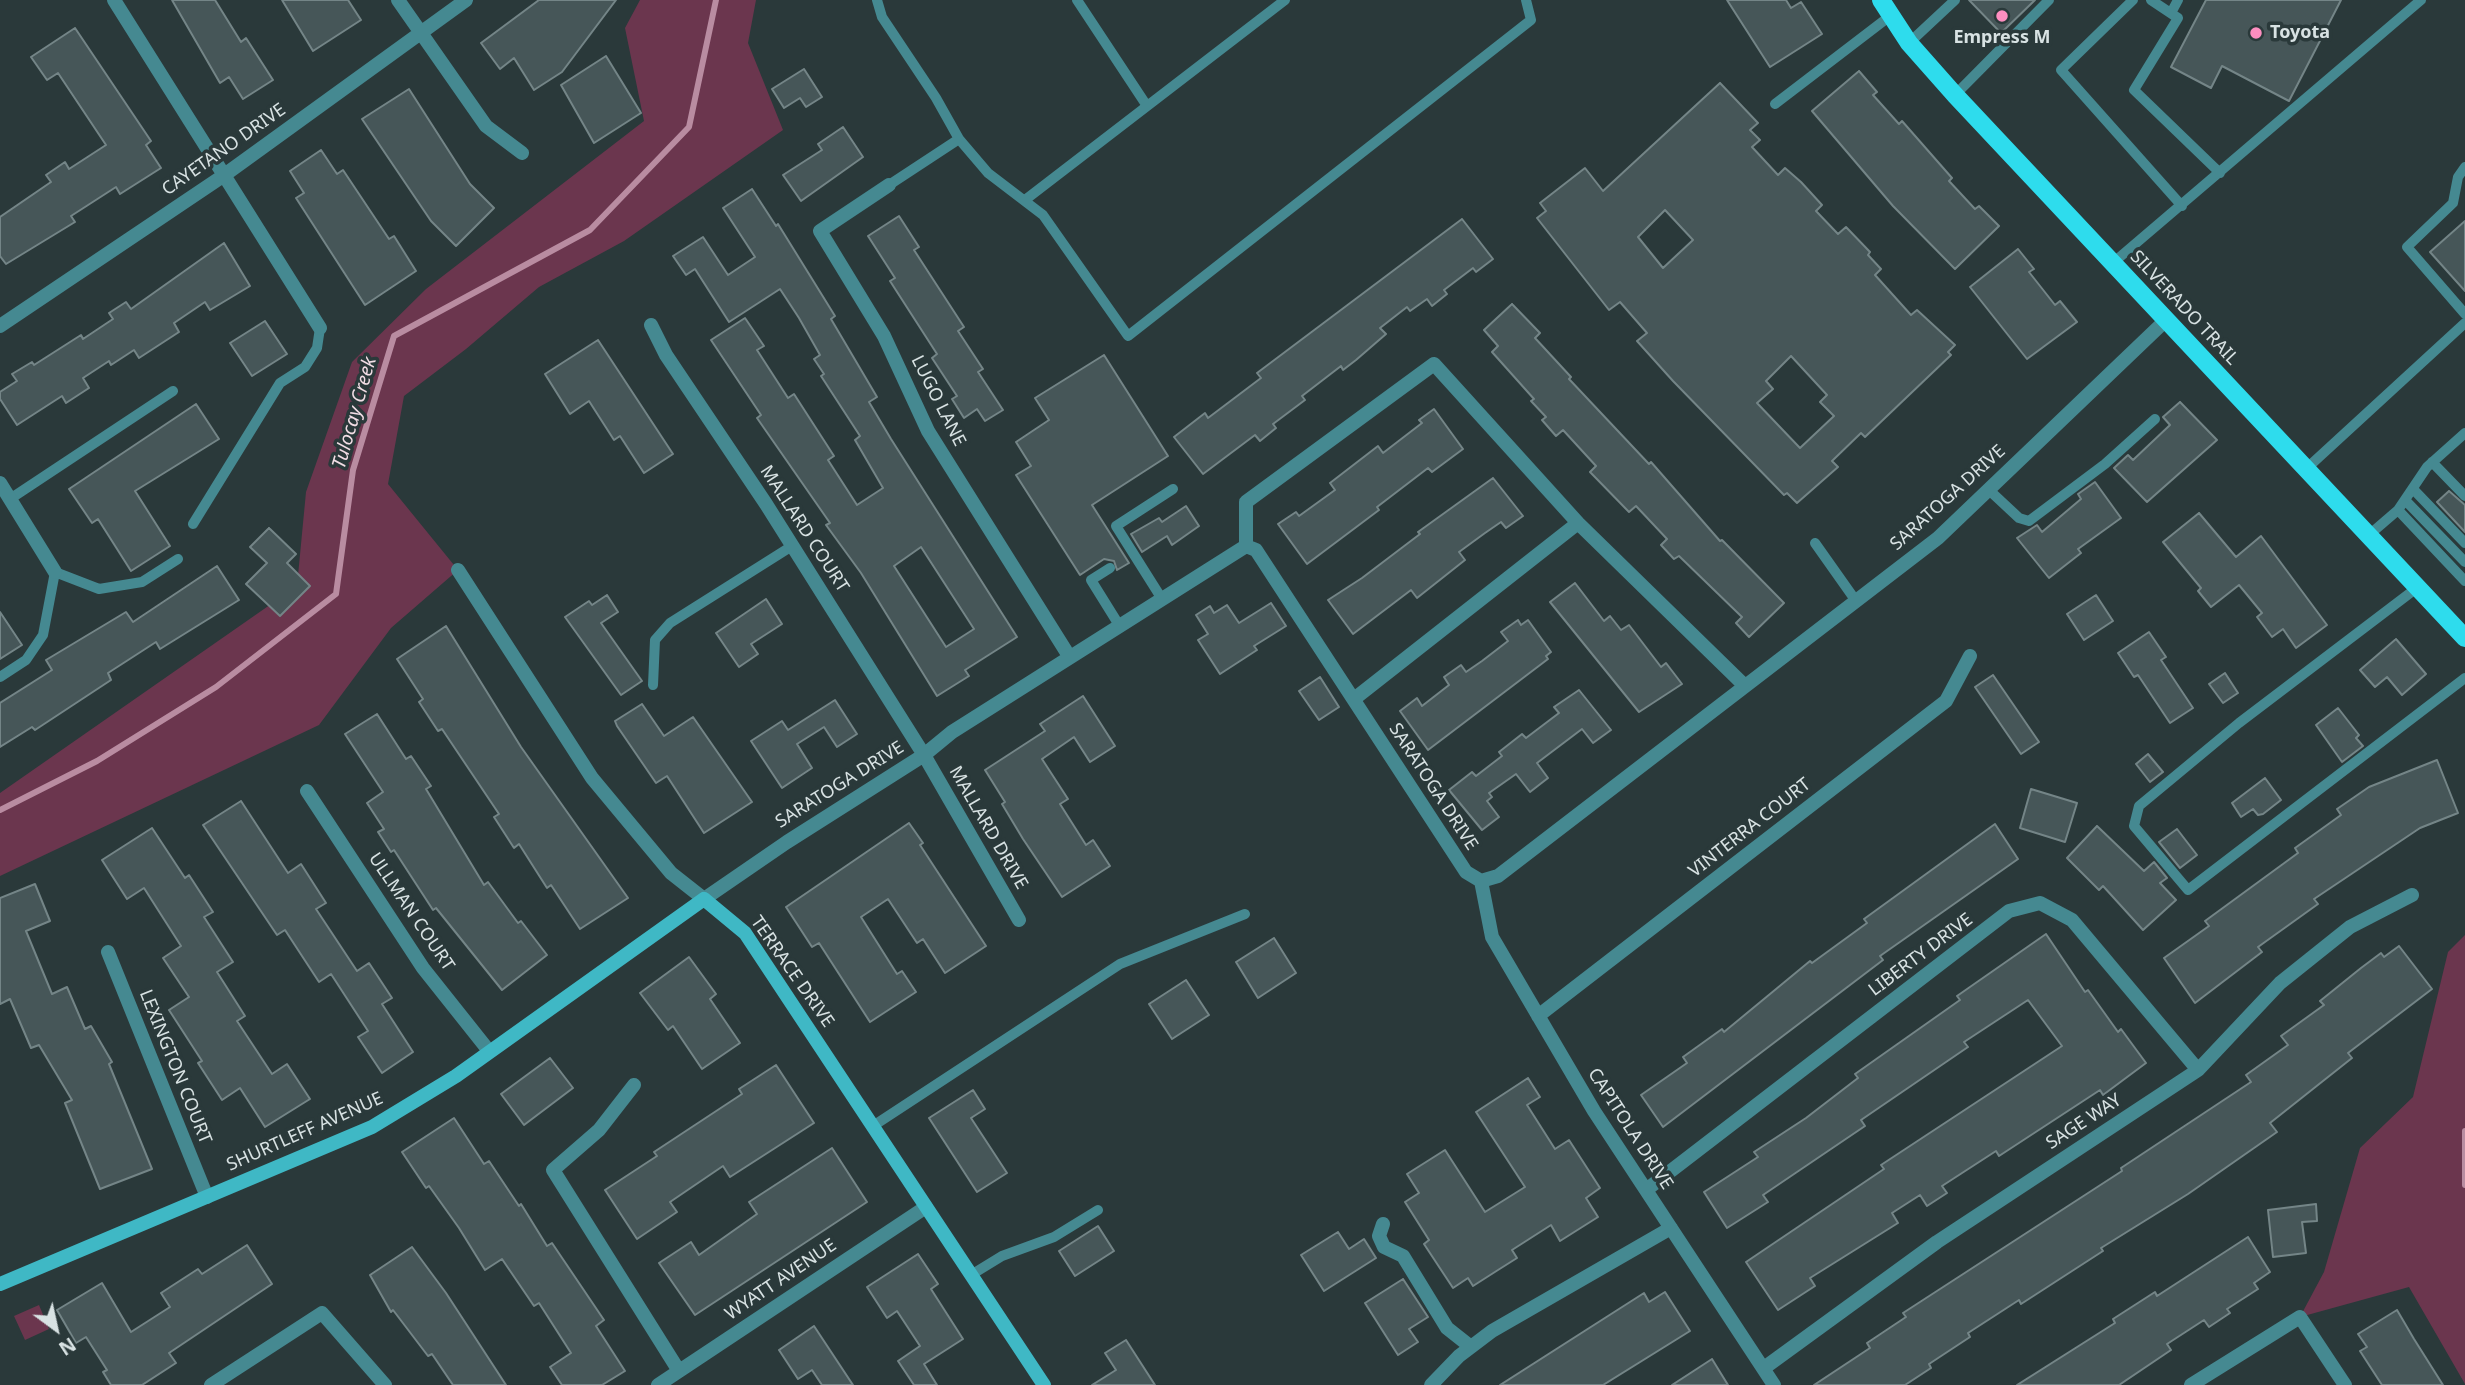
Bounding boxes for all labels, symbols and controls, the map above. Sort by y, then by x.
marker: Empress M [1994,8,2010,24]
place label: Toyota [2270,22,2330,44]
marker: Toyota [2248,25,2264,41]
place label: Empress M [1953,27,2051,49]
street label: CAYETANO DRIVE [158,99,290,201]
street label: SILVERADO TRAIL [2125,246,2243,370]
street label: LUGO LANE [906,352,970,450]
water label: Tulocay Creek [328,355,382,471]
street label: SARATOGA DRIVE [1886,441,2010,555]
street label: MALLARD COURT [755,462,853,596]
street label: SARATOGA DRIVE [1384,719,1482,855]
street label: SARATOGA DRIVE [772,737,908,833]
street label: MALLARD DRIVE [944,763,1032,893]
street label: VINTERRA COURT [1685,774,1815,882]
street label: ULLMAN COURT [364,849,458,975]
street label: LIBERTY DRIVE [1865,909,1977,1001]
street label: TERRACE DRIVE [746,912,838,1032]
street label: LEXINGTON COURT [134,987,216,1147]
street label: CAPITOLA DRIVE [1583,1064,1677,1194]
street label: SHURTLEFF AVENUE [223,1088,387,1176]
street label: SAGE WAY [2042,1090,2126,1154]
street label: WYATT AVENUE [721,1235,841,1325]
north arrow [21,1294,91,1364]
text: N [54,1331,81,1362]

